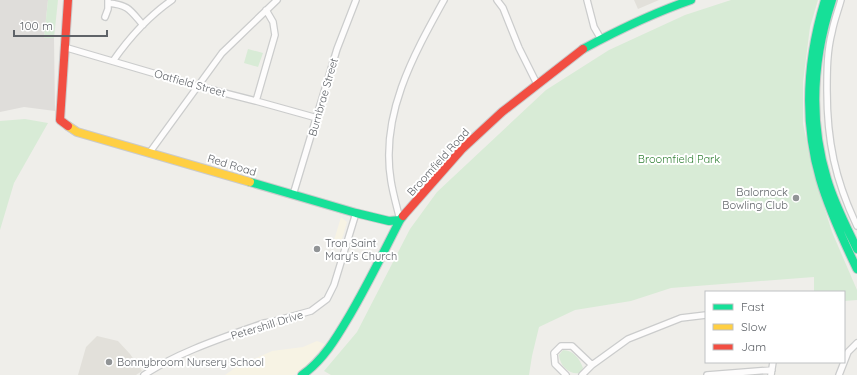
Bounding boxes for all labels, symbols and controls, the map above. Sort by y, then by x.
scale bar [14,12,107,38]
text: 100 m [20,18,53,33]
street label: Burnbrae Street [305,56,341,138]
street label: Oatfield Street [153,66,228,100]
street label: Broomfield Road [404,125,472,199]
street label: Red Road [206,151,258,179]
park label: Broomfield Park [638,152,720,166]
place label: Balornock Bowling Club [722,185,788,212]
marker: Balornock Bowling Club [791,193,801,203]
place label: Tron Saint Mary's Church [325,236,397,263]
marker: Tron Saint Mary's Church [312,244,322,254]
legend [705,291,845,363]
text: Fast [741,299,765,314]
street label: Petershill Drive [229,307,305,343]
text: Slow [741,319,767,334]
text: Jam [741,339,766,354]
place label: Bonnybroom Nursery School [117,355,264,369]
marker: Bonnybroom Nursery School [104,357,114,367]

